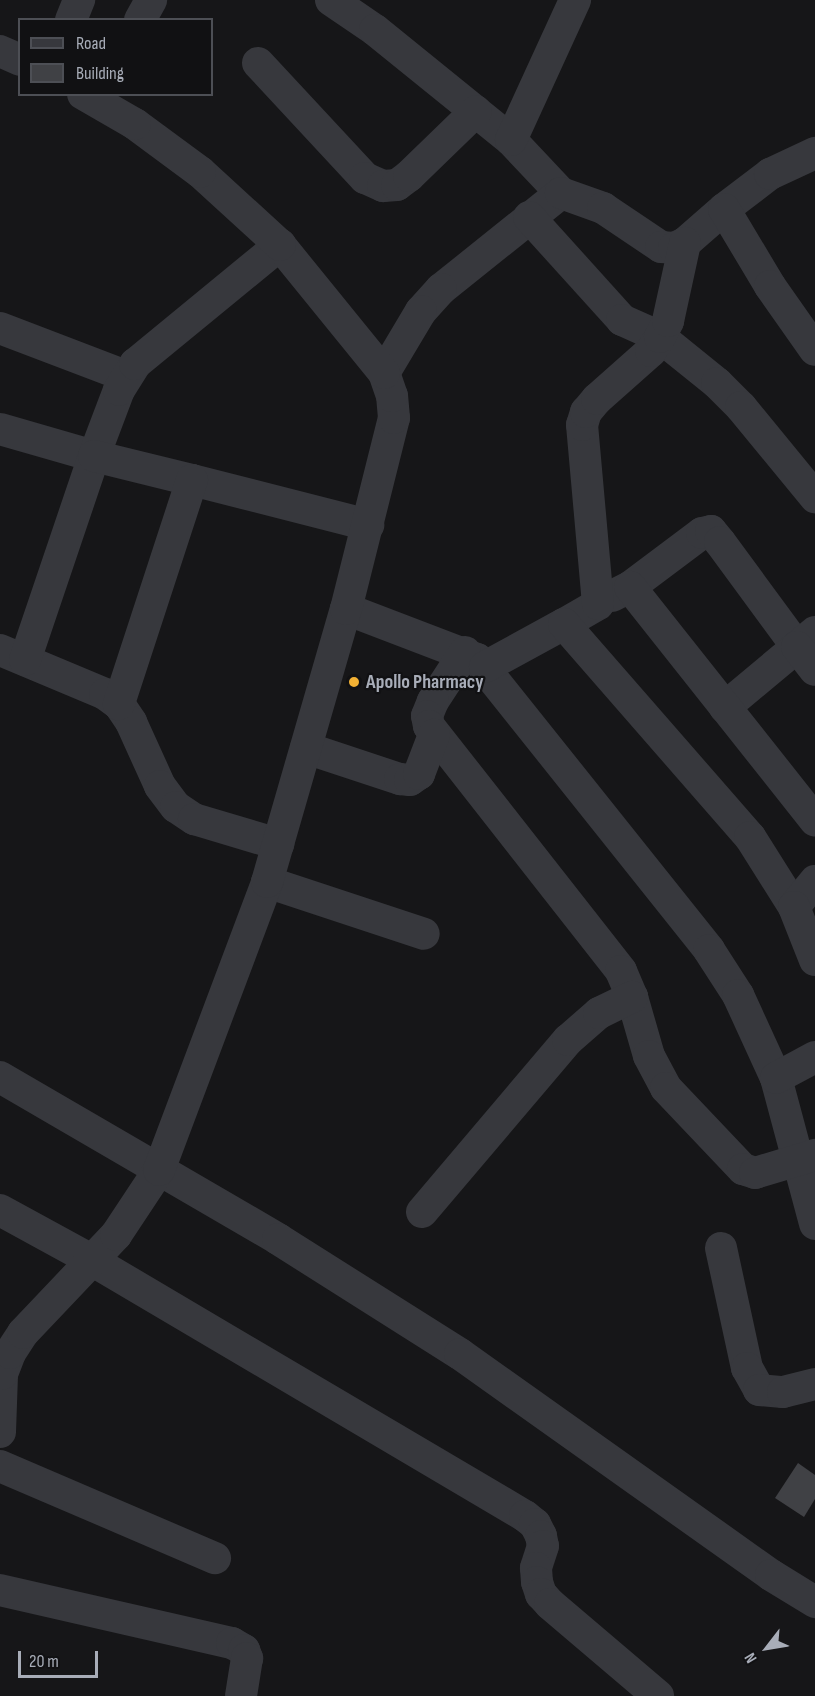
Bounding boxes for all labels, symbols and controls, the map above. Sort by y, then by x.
legend [18,18,213,96]
text: Road [76,33,106,54]
text: Building [76,63,124,84]
place label: Apollo Pharmacy [366,670,484,694]
marker: Apollo Pharmacy [347,675,361,689]
north arrow [737,1618,797,1678]
scale bar [21,1639,100,1677]
text: N [741,1649,761,1666]
text: 20 m [29,1651,59,1672]

